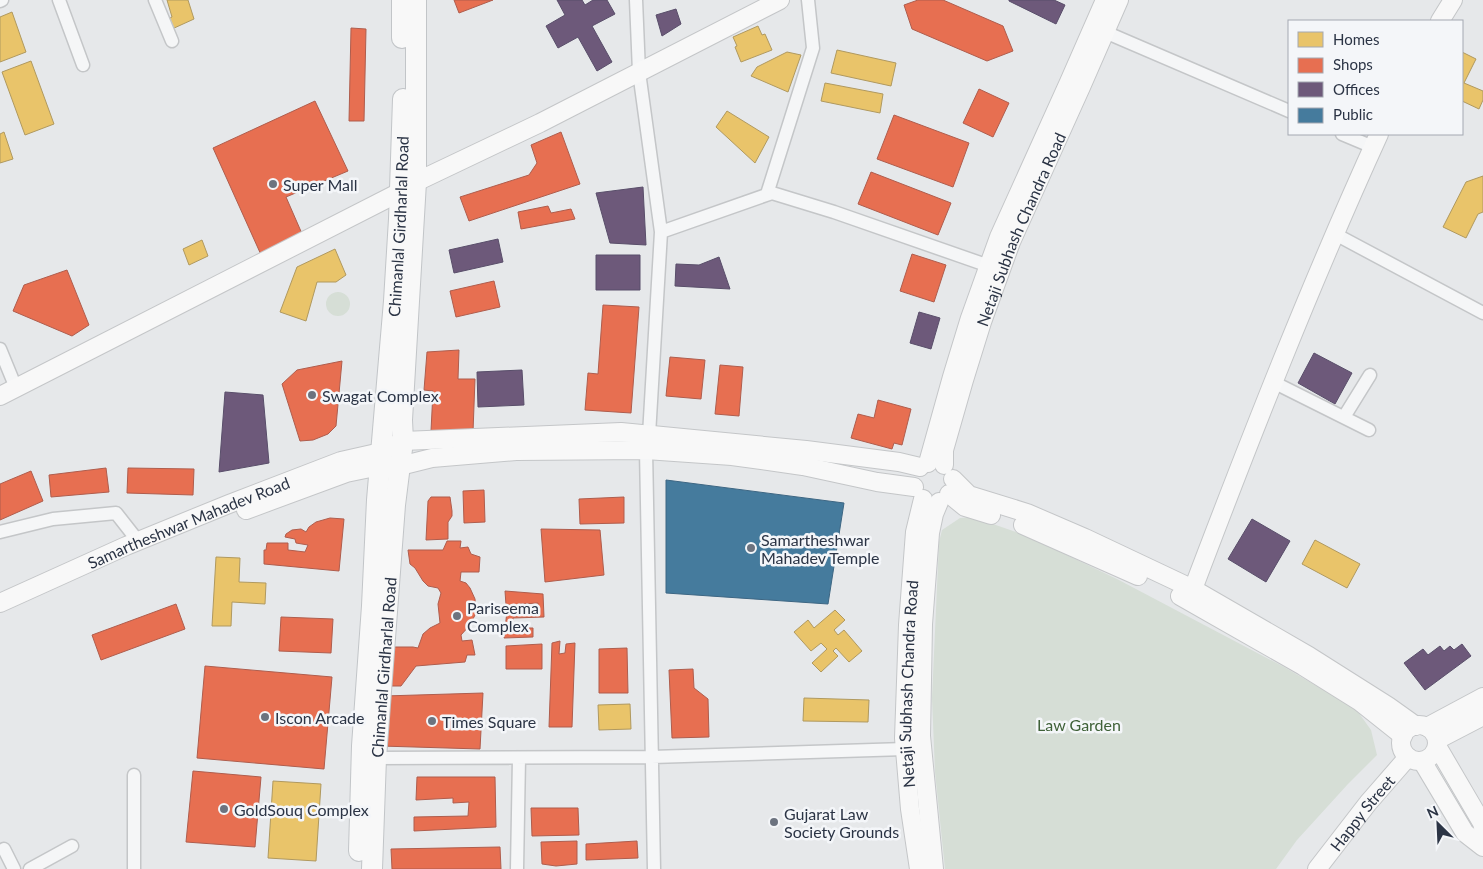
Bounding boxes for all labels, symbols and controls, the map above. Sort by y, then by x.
legend [1288,20,1463,135]
text: Homes [1333,30,1379,48]
text: Shops [1333,55,1373,73]
text: Offices [1333,80,1380,98]
text: Public [1333,105,1373,123]
street label: Netaji Subhash Chandra Road [972,129,1069,329]
street label: Chimanlal Girdharlal Road [383,136,411,317]
place label: Super Mall [283,175,358,194]
marker: Super Mall [267,178,279,190]
place label: Swagat Complex [322,386,439,405]
marker: Swagat Complex [306,389,318,401]
street label: Samartheshwar Mahadev Road [84,472,292,572]
place label: Samartheshwar Mahadev Temple [761,530,879,567]
marker: Samartheshwar Mahadev Temple [745,542,757,554]
street label: Chimanlal Girdharlal Road [367,576,399,758]
street label: Netaji Subhash Chandra Road [894,579,921,789]
place label: Pariseema Complex [467,598,539,635]
marker: Pariseema Complex [451,610,463,622]
place label: Iscon Arcade [275,708,365,727]
marker: Iscon Arcade [259,711,271,723]
place label: Times Square [442,712,536,731]
marker: Times Square [426,715,438,727]
park label: Law Garden [1037,715,1121,734]
street label: Happy Street [1325,771,1398,854]
north arrow [1413,799,1463,849]
place label: GoldSouq Complex [234,800,369,819]
text: N [1424,802,1441,822]
marker: GoldSouq Complex [218,803,230,815]
place label: Gujarat Law Society Grounds [784,804,899,841]
marker: Gujarat Law Society Grounds [768,816,780,828]

